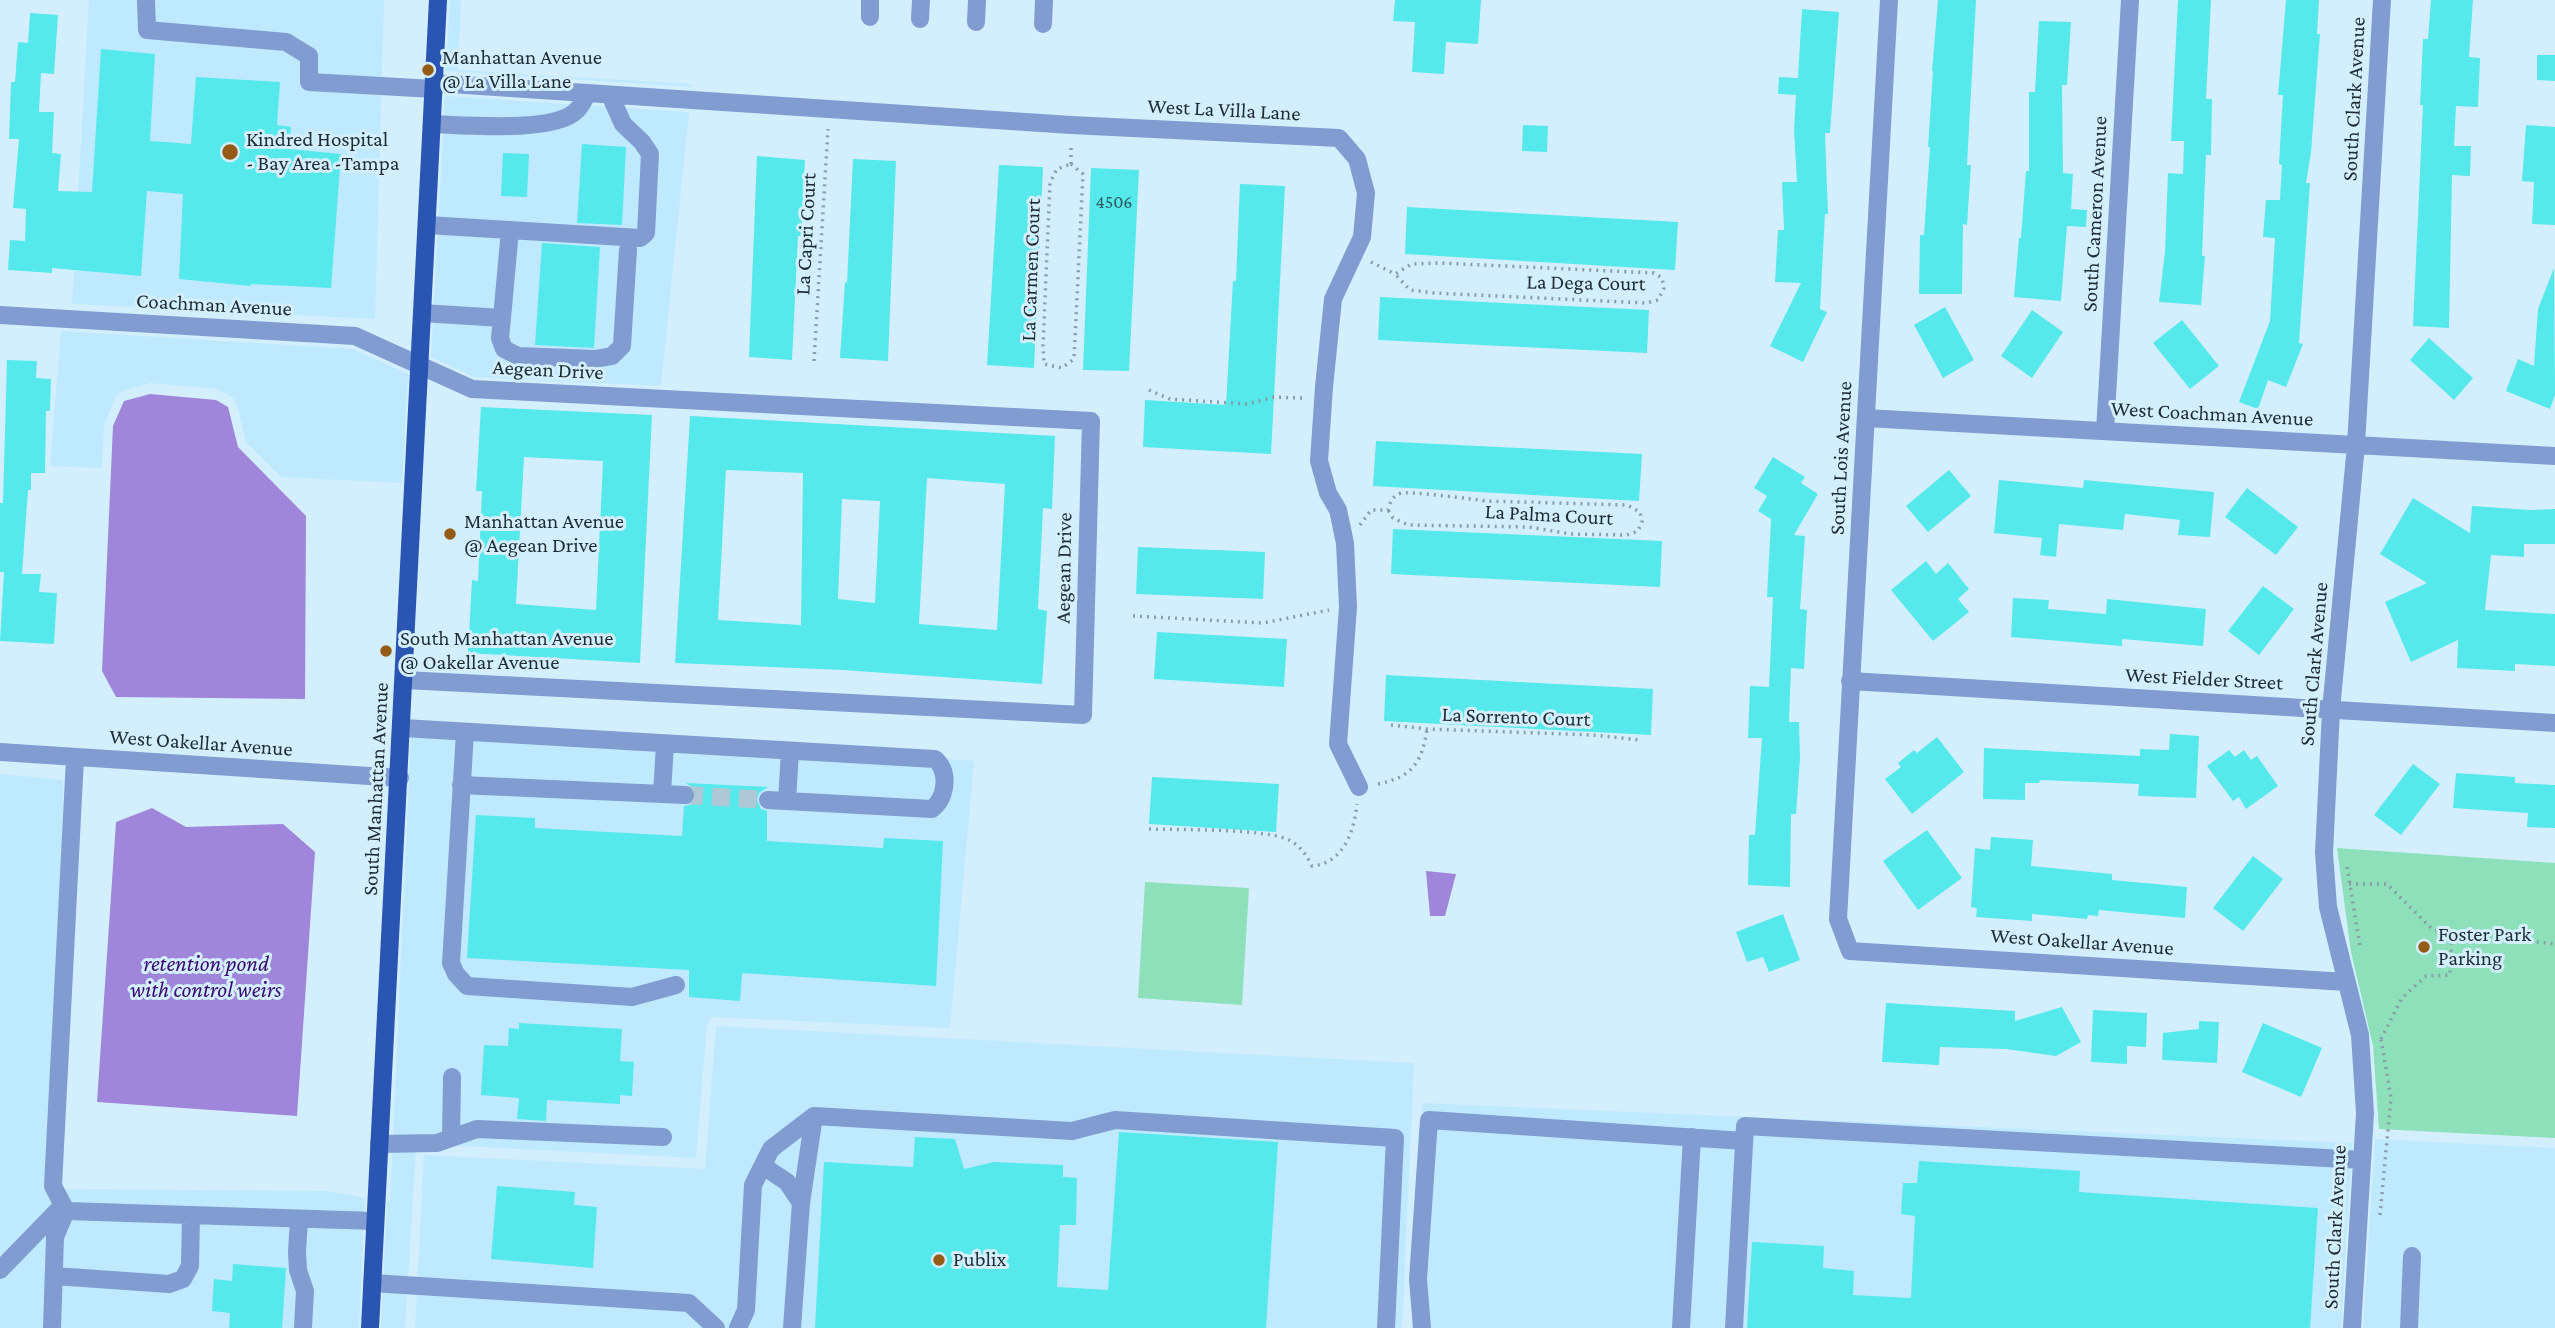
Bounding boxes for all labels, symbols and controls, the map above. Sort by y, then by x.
street label: South Clark Avenue [2337,16,2371,182]
place label: Manhattan Avenue @ La Villa Lane [442,45,602,95]
marker: Manhattan Avenue @ La Villa Lane [420,62,436,78]
street label: West La Villa Lane [1147,93,1301,127]
street label: South Cameron Avenue [2077,115,2113,313]
place label: Kindred Hospital - Bay Area -Tampa [246,127,399,177]
marker: Kindred Hospital - Bay Area -Tampa [220,142,240,162]
street label: La Capri Court [790,172,822,296]
house number: 4506 [1096,191,1132,213]
street label: La Carmen Court [1016,198,1046,342]
street label: La Dega Court [1526,269,1646,297]
street label: Coachman Avenue [135,288,293,322]
street label: Aegean Drive [492,355,604,385]
street label: South Lois Avenue [1824,380,1858,536]
street label: West Coachman Avenue [2110,396,2314,432]
street label: La Palma Court [1484,499,1614,531]
place label: Manhattan Avenue @ Aegean Drive [464,509,624,559]
street label: Aegean Drive [1050,512,1078,624]
marker: Manhattan Avenue @ Aegean Drive [442,526,458,542]
street label: South Clark Avenue [2294,581,2334,747]
place label: South Manhattan Avenue @ Oakellar Avenue [400,626,614,676]
marker: South Manhattan Avenue @ Oakellar Avenue [378,643,394,659]
street label: West Fielder Street [2124,662,2284,696]
street label: South Manhattan Avenue [358,682,394,896]
street label: La Sorrento Court [1441,702,1591,732]
street label: West Oakellar Avenue [109,724,293,762]
place label: Foster Park Parking [2438,922,2531,972]
street label: West Oakellar Avenue [1990,923,2174,961]
marker: Foster Park Parking [2416,939,2432,955]
water label: retention pond with control weirs [130,950,282,1004]
street label: South Clark Avenue [2318,1144,2352,1310]
place label: Publix [953,1247,1006,1273]
marker: Publix [931,1252,947,1268]

